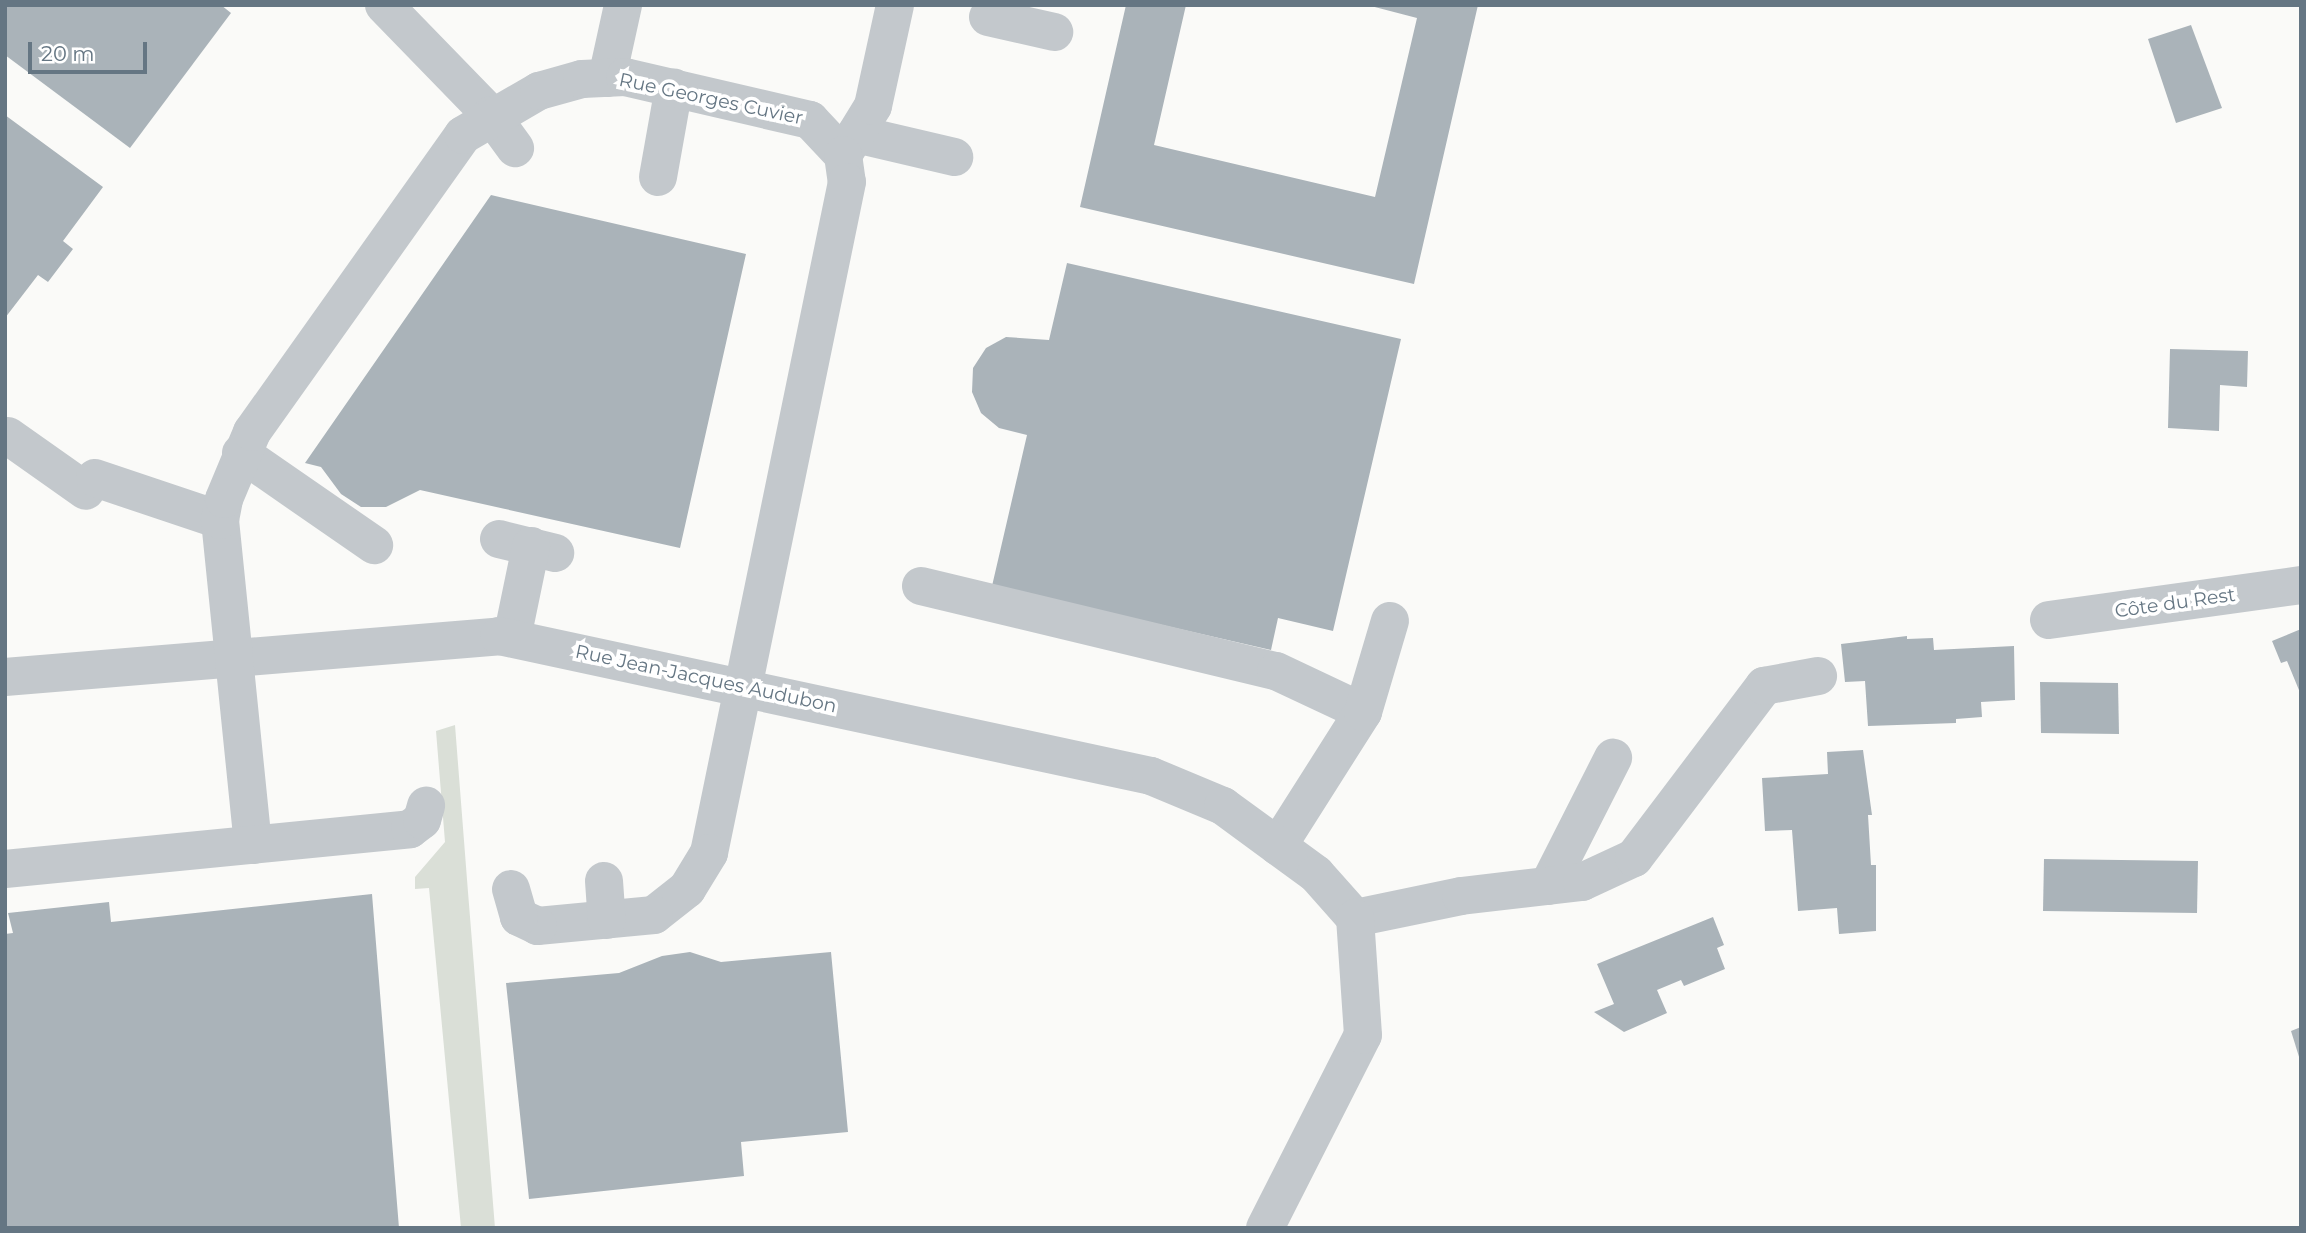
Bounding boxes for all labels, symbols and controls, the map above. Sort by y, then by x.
scale bar [32,28,150,72]
text: 20 m [41,41,95,66]
street label: Rue Georges Cuvier [617,68,805,130]
street label: Côte du Rest [2113,583,2237,623]
street label: Rue Jean-Jacques Audubon [573,640,839,718]

